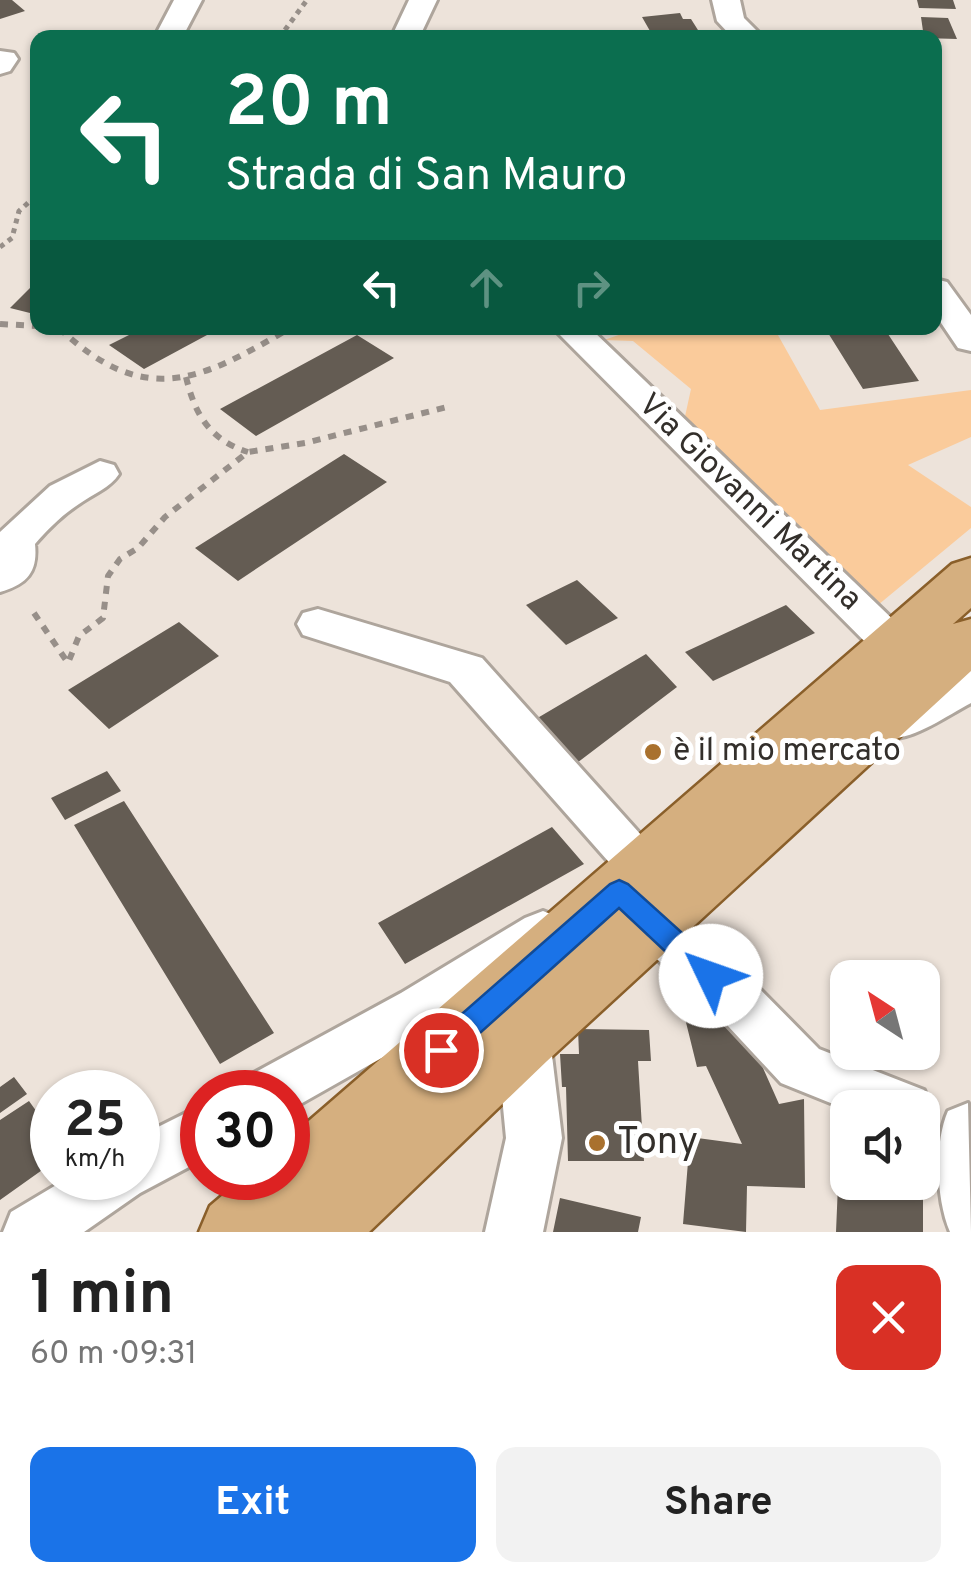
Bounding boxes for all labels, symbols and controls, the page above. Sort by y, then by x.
text: 20 m [225,62,393,151]
icon: left [60,70,190,200]
text: Strada di San Mauro [225,149,627,206]
icon: left [354,260,409,315]
icon: ahead [459,260,514,315]
icon: right [564,260,619,315]
street label: Via Giovanni Martina [629,386,869,620]
place label: è il mio mercato [673,732,901,772]
marker: è il mio mercato [642,741,664,763]
position arrow [659,924,763,1028]
north arrow [830,960,940,1070]
map controls [830,960,940,1200]
pin [399,1008,484,1093]
icon: arrive [414,1023,469,1078]
speed limit sign: 30 [180,1070,310,1200]
button: sound [830,1090,940,1200]
text: 25 [64,1091,126,1154]
place label: Tony [617,1119,698,1168]
marker: Tony [586,1132,608,1154]
text: km/h [65,1144,125,1176]
text: 1 min [30,1259,174,1335]
button: close [836,1265,941,1370]
text: 60 m · 09:31 [30,1335,197,1375]
button: Exit [30,1447,476,1562]
button: Share [496,1447,941,1562]

